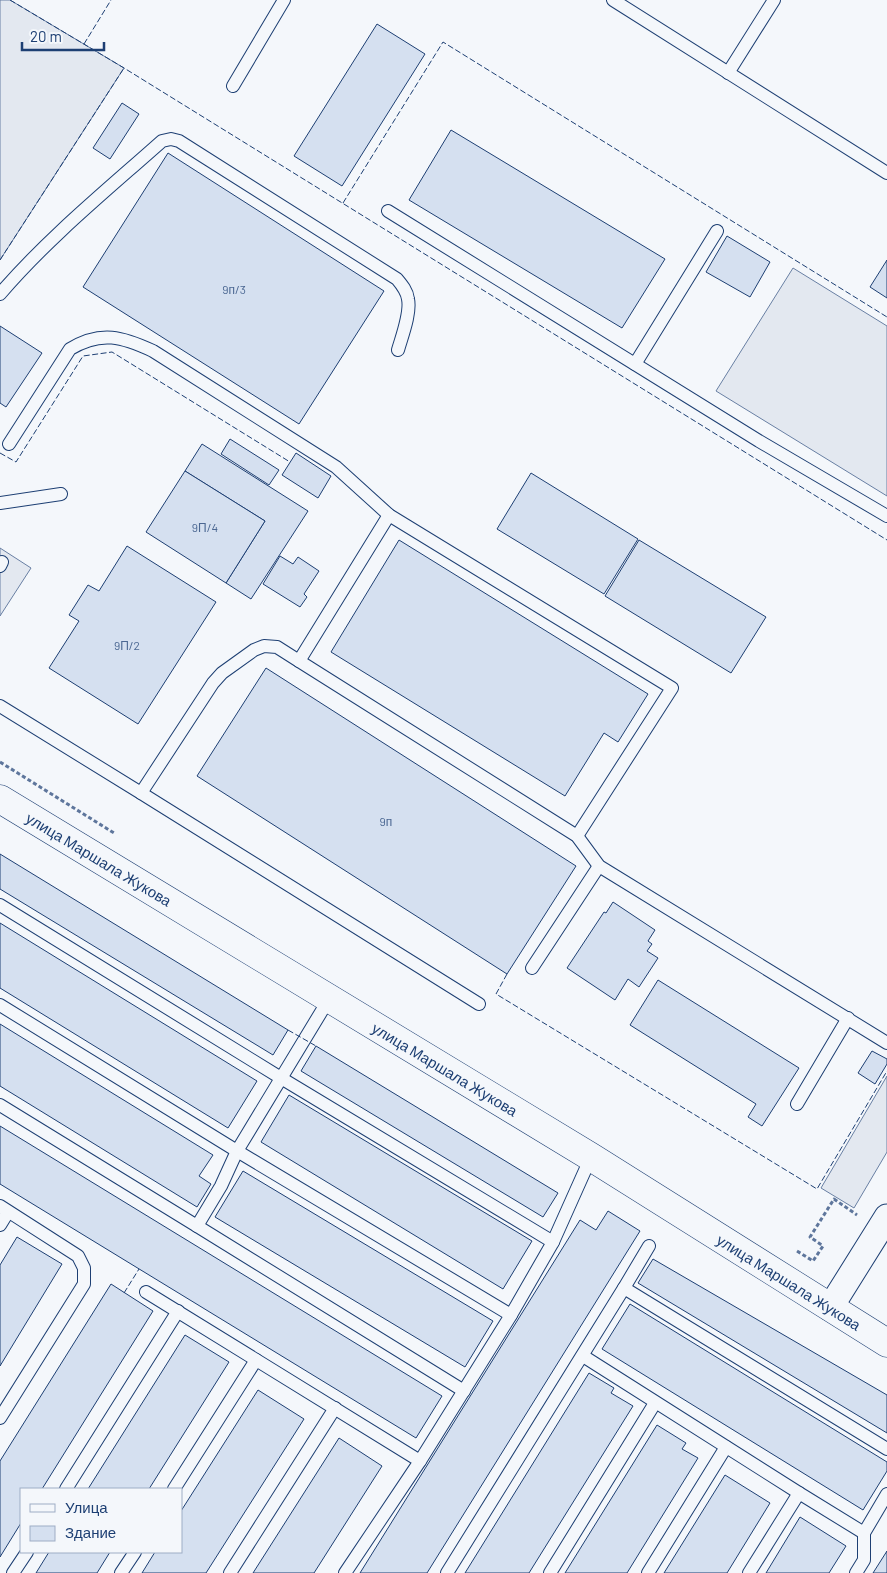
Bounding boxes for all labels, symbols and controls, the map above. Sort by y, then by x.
scale bar [22,20,105,52]
text: 20 m [30,27,62,45]
house number: 9п/3 [222,282,246,296]
house number: 9П/4 [192,520,218,534]
house number: 9П/2 [114,638,140,652]
street label: улица Маршала Жукова [23,808,176,910]
house number: 9п [380,814,392,828]
street label: улица Маршала Жукова [369,1018,522,1120]
street label: улица Маршала Жукова [714,1230,865,1334]
legend [20,1488,182,1553]
text: Улица [65,1498,108,1516]
text: Здание [65,1523,116,1541]

